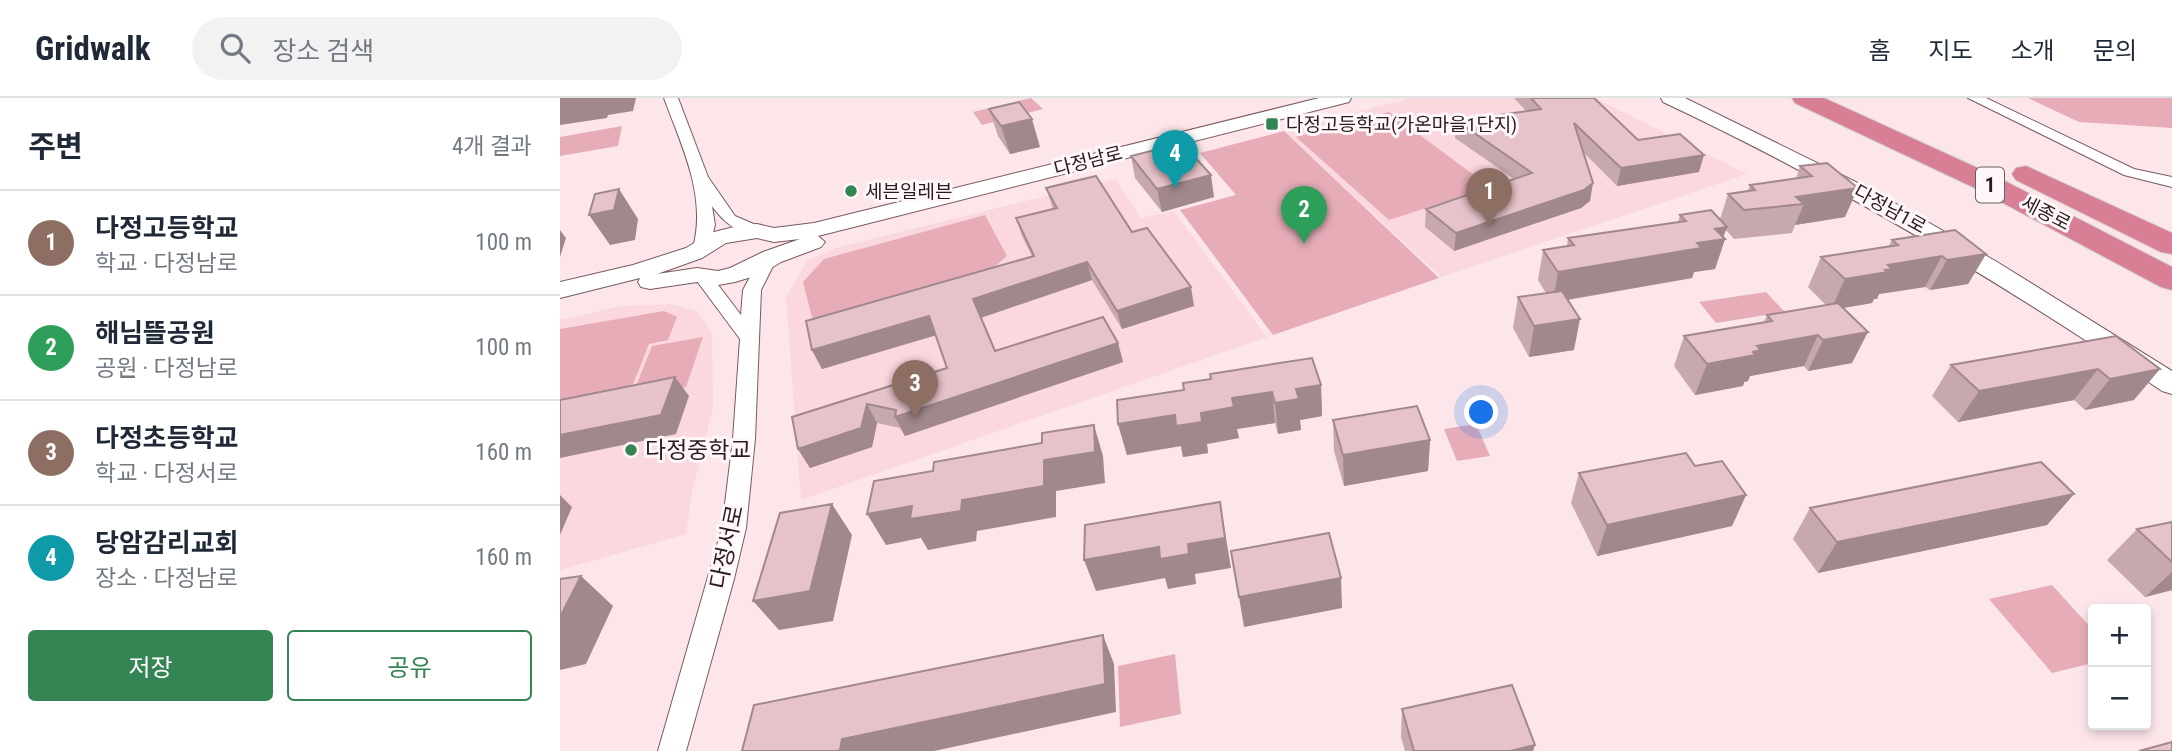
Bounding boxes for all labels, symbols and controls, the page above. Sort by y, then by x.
search box [192,17,682,80]
text: Gridwalk [35,29,150,68]
icon: search [216,29,254,67]
text: 장소 검색 [272,36,374,66]
text: 홈 [1868,37,1890,65]
text: 지도 [1928,37,1973,65]
text: 소개 [2011,37,2055,65]
text: 문의 [2093,37,2137,65]
place label: 다정고등학교(가온마을1단지) [1286,113,1517,136]
marker: 다정고등학교(가온마을1단지) [1264,116,1280,132]
text: 주변 [28,129,83,164]
pin: 4 [1152,130,1198,188]
text: 4개 결과 [452,133,532,160]
street label: 다정남로 [1051,141,1125,181]
pin: 1 [1466,168,1512,226]
road number: 1 [1976,168,2004,202]
place label: 세븐일레븐 [865,180,952,203]
street label: 다정남1로 [1850,180,1930,238]
marker: 세븐일레븐 [843,183,859,199]
pin: 2 [1281,186,1327,244]
street label: 세종로 [2017,191,2075,235]
text: 다정고등학교 [95,213,239,243]
text: 1 [45,229,57,256]
text: 100 m [475,229,532,256]
text: 학교 · 다정남로 [95,250,238,277]
text: 해님뜰공원 [95,318,215,348]
text: 2 [45,334,57,361]
text: 100 m [475,334,532,361]
text: 공원 · 다정남로 [95,355,238,382]
pin: 3 [892,360,938,418]
your location [1464,395,1498,429]
text: 다정초등학교 [95,423,239,453]
place label: 다정중학교 [645,437,751,464]
text: 3 [45,439,57,466]
text: 160 m [475,439,532,466]
marker: 다정중학교 [623,442,639,458]
text: 학교 · 다정서로 [95,460,238,487]
street label: 다정서로 [705,503,749,591]
text: 당암감리교회 [95,528,239,558]
text: 4 [45,544,57,571]
text: 160 m [475,544,532,571]
text: 장소 · 다정남로 [95,565,238,592]
map controls [2088,604,2151,730]
button: + [2088,604,2151,667]
button: 저장 [28,630,273,701]
button: 공유 [287,630,532,701]
button: − [2088,667,2151,730]

